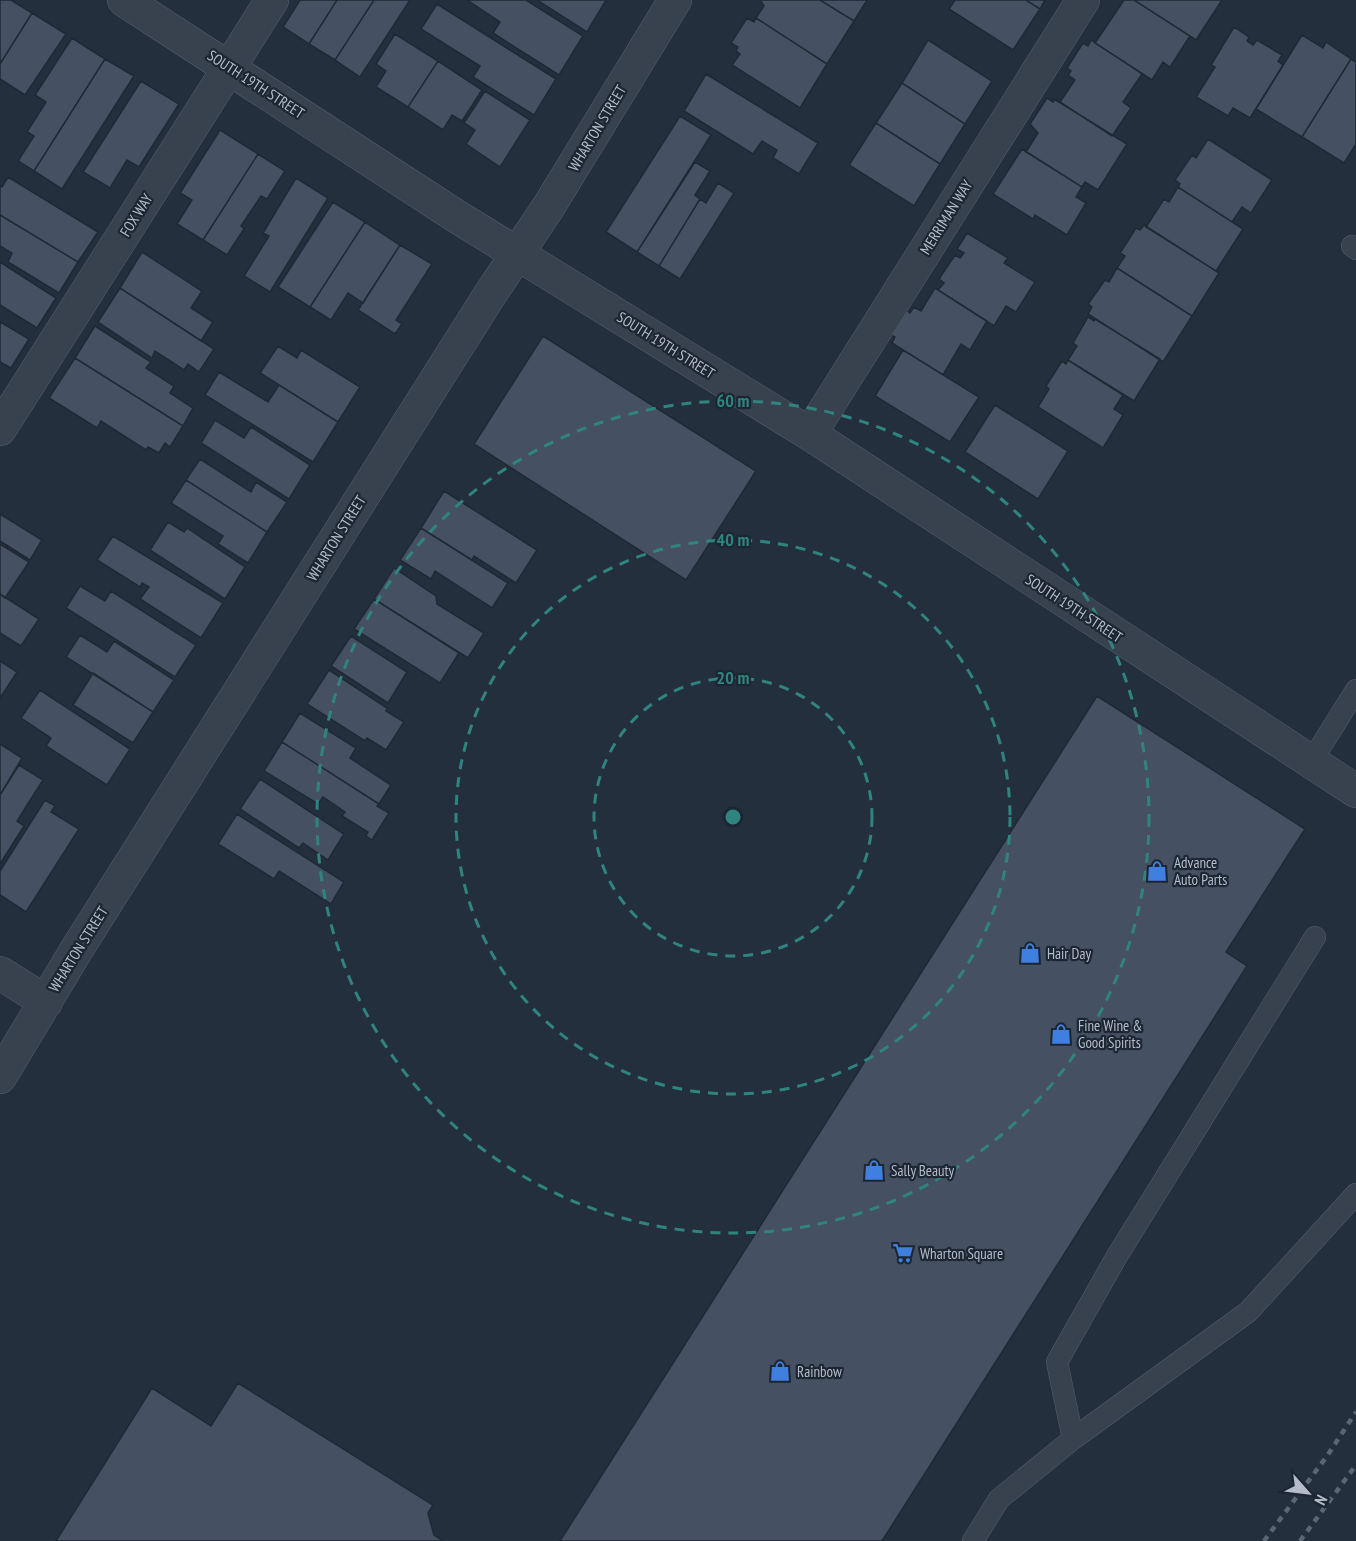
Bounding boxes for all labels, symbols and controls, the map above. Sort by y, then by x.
street label: SOUTH 19TH STREET [204,46,308,123]
street label: WHARTON STREET [564,81,630,175]
street label: MERRIMAN WAY [916,176,976,258]
street label: FOX WAY [115,190,157,240]
street label: SOUTH 19TH STREET [614,307,719,383]
text: 60 m [717,389,749,412]
street label: WHARTON STREET [302,491,370,584]
text: 40 m [717,528,749,551]
street label: SOUTH 19TH STREET [1022,570,1126,647]
text: 20 m [717,666,749,689]
centre of rings [723,807,743,827]
place label: Advance Auto Parts [1174,853,1227,889]
shop icon: Advance Auto Parts [1145,859,1169,883]
street label: WHARTON STREET [44,902,112,995]
shop icon: Hair Day [1018,941,1042,965]
place label: Hair Day [1047,944,1091,963]
place label: Fine Wine & Good Spirits [1078,1016,1142,1052]
shop icon: Fine Wine & Good Spirits [1049,1022,1073,1046]
shop icon: Sally Beauty [862,1158,886,1182]
place label: Sally Beauty [891,1161,955,1180]
supermarket icon: Wharton Square [891,1241,915,1265]
place label: Wharton Square [920,1244,1003,1263]
shop icon: Rainbow [768,1359,792,1383]
place label: Rainbow [797,1362,842,1381]
north arrow [1278,1463,1338,1523]
text: N [1310,1492,1332,1509]

